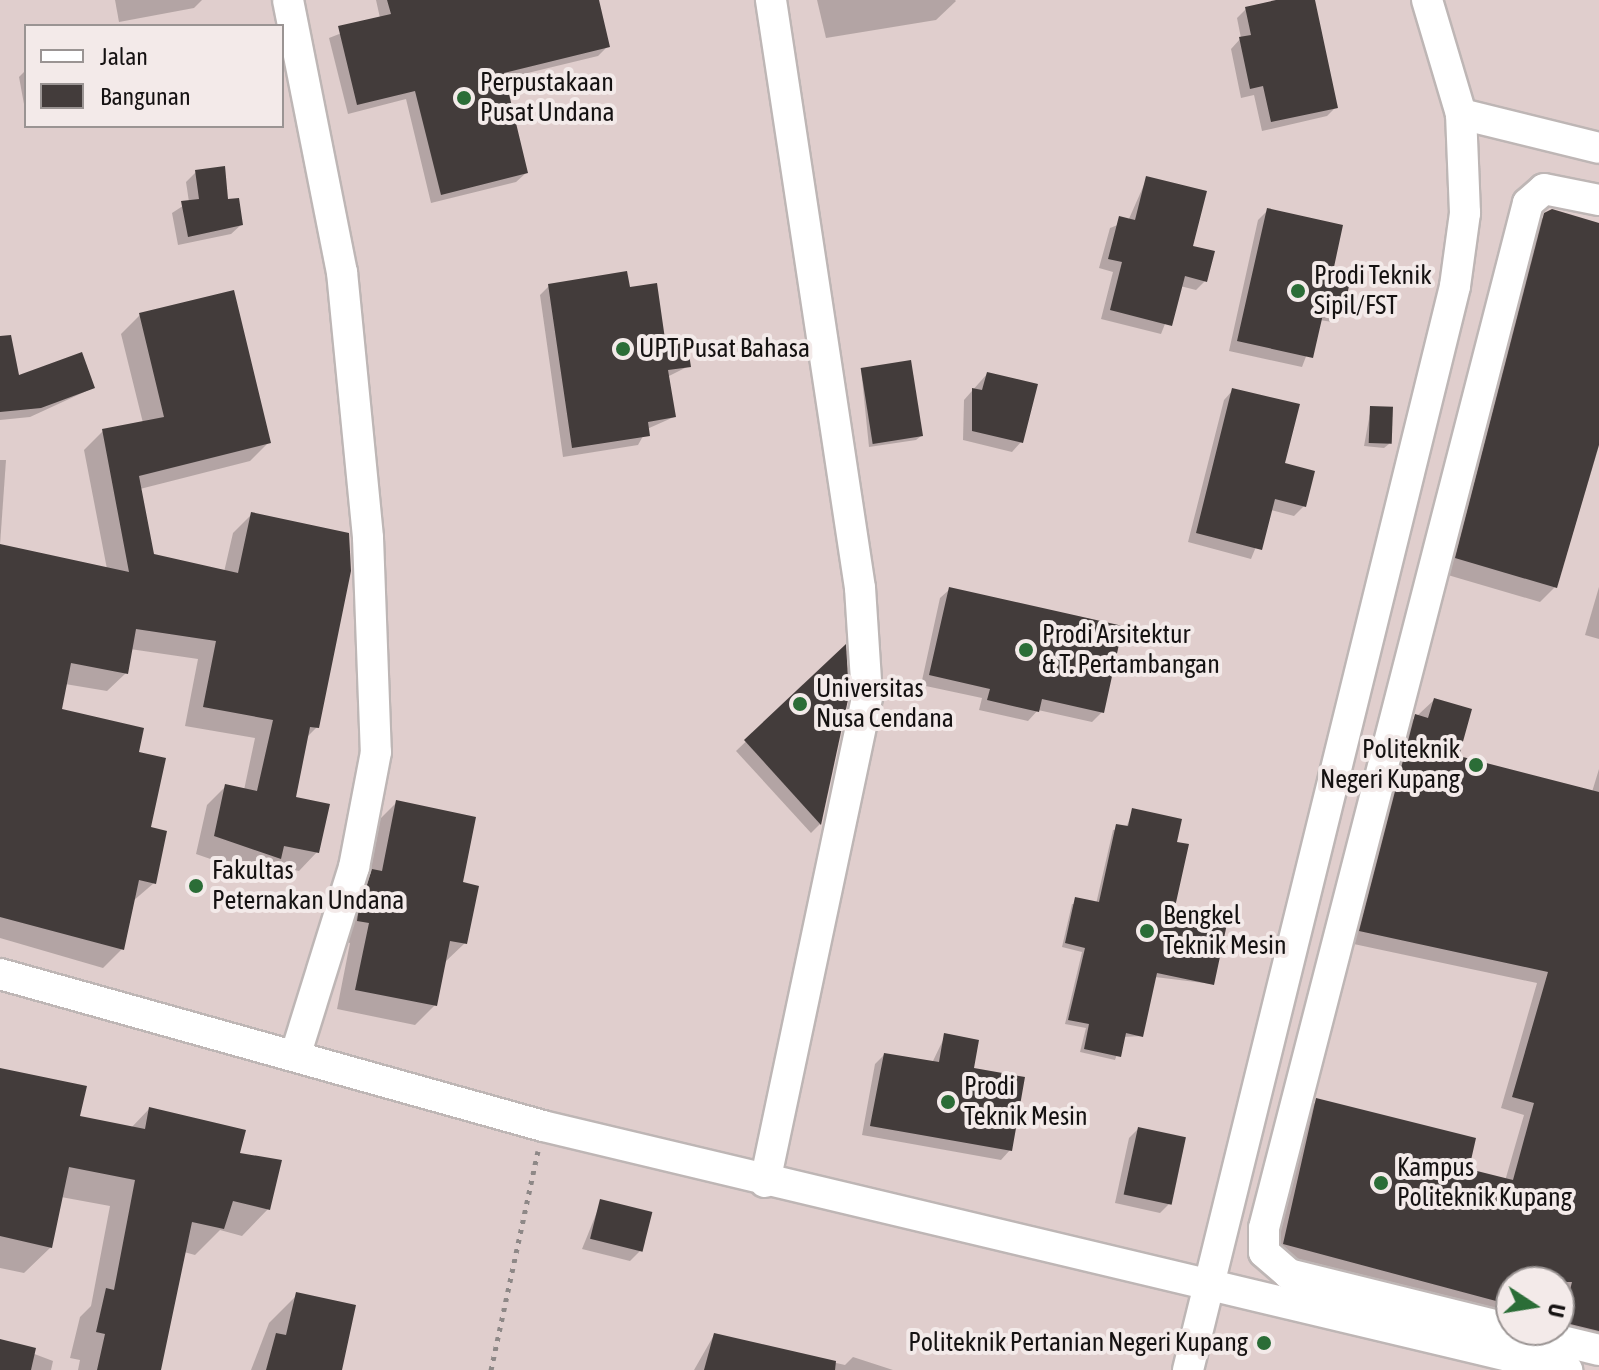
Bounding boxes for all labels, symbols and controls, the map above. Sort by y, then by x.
legend [24,24,284,128]
text: Jalan [100,43,148,70]
place label: Perpustakaan Pusat Undana [480,67,615,128]
text: Bangunan [100,83,191,110]
marker: Perpustakaan Pusat Undana [455,89,473,107]
place label: Prodi Teknik Sipil/FST [1314,260,1432,322]
marker: Prodi Teknik Sipil/FST [1289,282,1307,300]
place label: UPT Pusat Bahasa [639,333,810,365]
marker: UPT Pusat Bahasa [614,340,632,358]
place label: Prodi Arsitektur & T. Pertambangan [1042,619,1220,680]
marker: Prodi Arsitektur & T. Pertambangan [1017,641,1035,659]
place label: Universitas Nusa Cendana [816,673,954,734]
marker: Universitas Nusa Cendana [791,695,809,713]
place label: Politeknik Negeri Kupang [1320,734,1460,796]
marker: Politeknik Negeri Kupang [1467,756,1485,774]
place label: Fakultas Peternakan Undana [212,855,404,916]
marker: Fakultas Peternakan Undana [187,877,205,895]
place label: Bengkel Teknik Mesin [1163,900,1287,962]
marker: Bengkel Teknik Mesin [1138,922,1156,940]
place label: Prodi Teknik Mesin [964,1071,1088,1132]
marker: Prodi Teknik Mesin [939,1093,957,1111]
place label: Kampus Politeknik Kupang [1397,1152,1572,1214]
marker: Kampus Politeknik Kupang [1372,1174,1390,1192]
north arrow [1495,1266,1575,1346]
text: U [1542,1302,1571,1320]
place label: Politeknik Pertanian Negeri Kupang [908,1327,1248,1359]
marker: Politeknik Pertanian Negeri Kupang [1255,1334,1273,1352]

